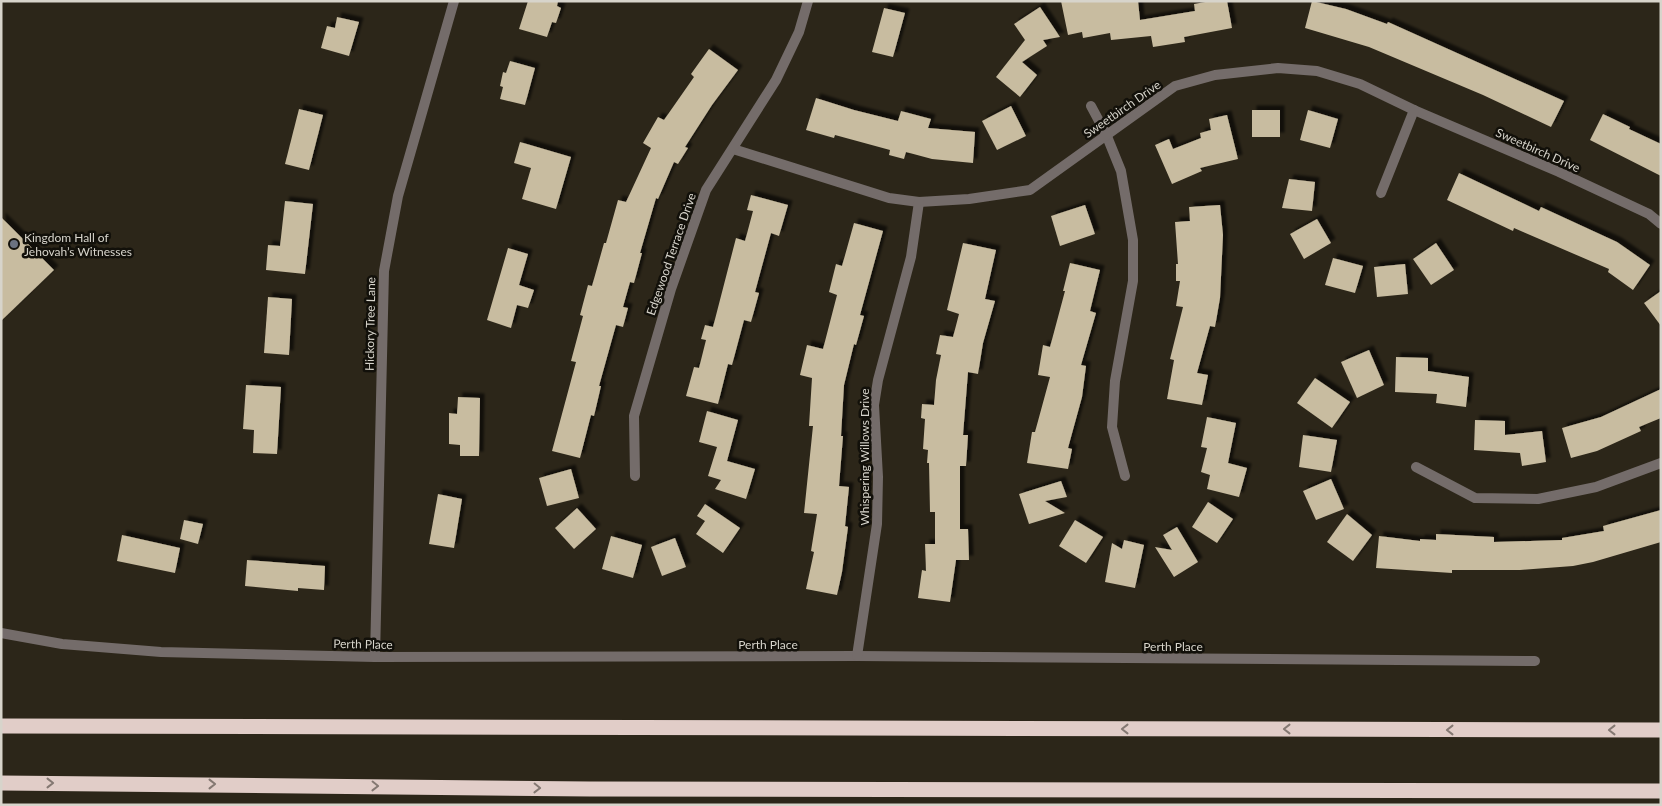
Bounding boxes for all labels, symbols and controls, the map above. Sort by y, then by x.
street label: Sweetbirch Drive [1081,77,1163,141]
street label: Sweetbirch Drive [1494,125,1582,175]
street label: Edgewood Terrace Drive [643,191,699,317]
place label: Kingdom Hall of Jehovah’s Witnesses [24,230,132,259]
marker: Kingdom Hall of Jehovah’s Witnesses [8,238,20,250]
street label: Hickory Tree Lane [362,277,378,371]
street label: Whispering Willows Drive [857,388,872,526]
street label: Perth Place [333,636,393,652]
street label: Perth Place [738,637,798,652]
street label: Perth Place [1143,639,1203,654]
one-way arrow [1120,724,1128,734]
one-way arrow [1283,724,1290,734]
one-way arrow [1445,725,1453,735]
one-way arrow [1608,725,1616,735]
one-way arrow [46,778,54,788]
one-way arrow [209,779,217,789]
one-way arrow [372,781,379,791]
one-way arrow [534,783,542,793]

